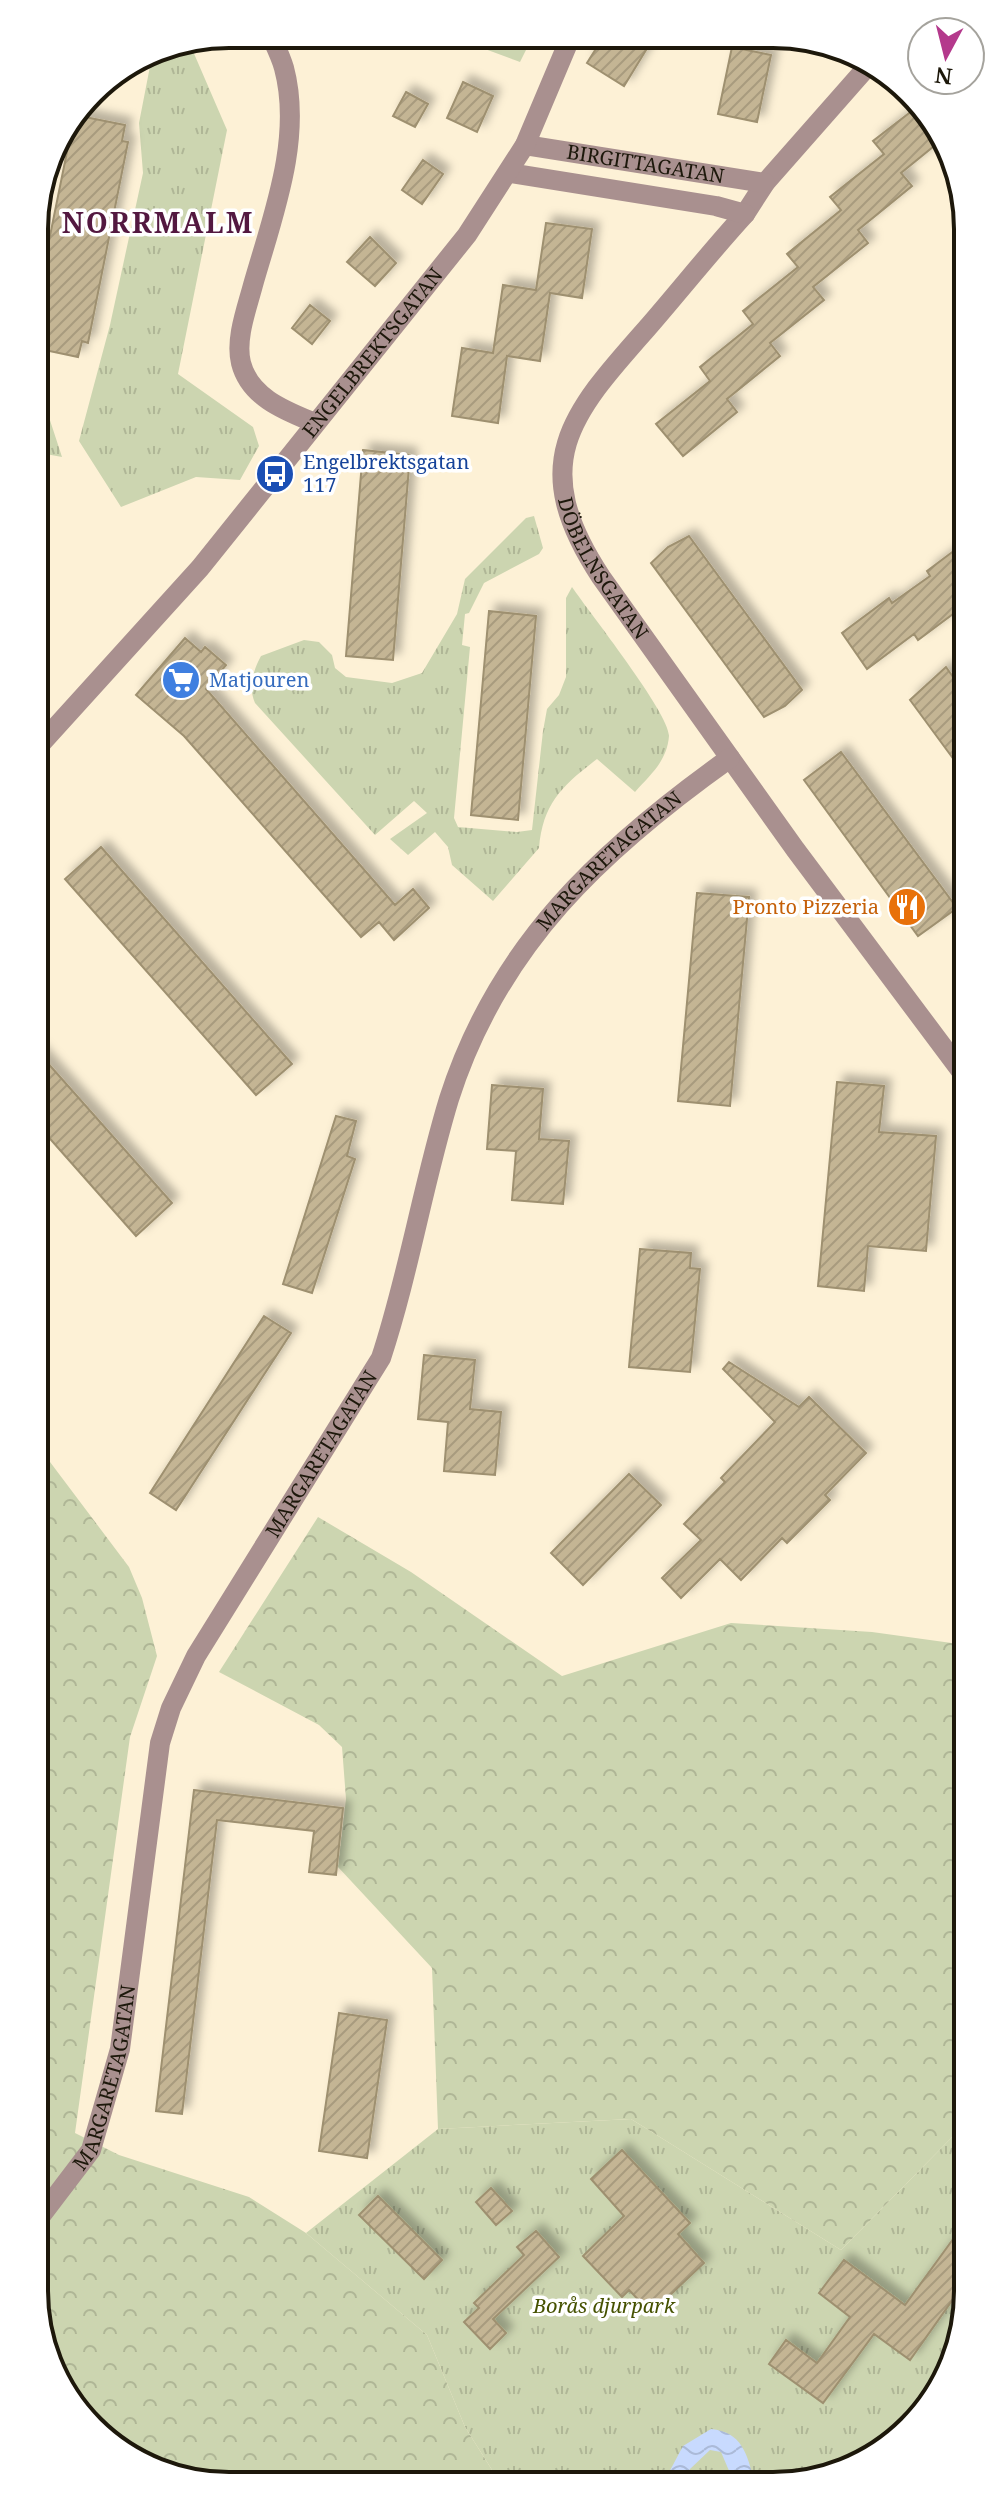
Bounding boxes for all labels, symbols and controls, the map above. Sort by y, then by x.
north arrow [906,16,986,96]
text: N [933,61,954,93]
street label: BIRGITTAGATAN [565,138,726,189]
district label: NORRMALM [62,203,254,241]
street label: ENGELBREKTSGATAN [296,262,448,443]
place label: Engelbrektsgatan 117 [303,448,469,498]
bus stop icon: Engelbrektsgatan 117 [254,453,296,495]
street label: DÖBELNSGATAN [552,494,655,644]
supermarket icon: Matjouren [160,659,202,701]
place label: Matjouren [209,666,309,693]
street label: MARGARETAGATAN [530,785,687,936]
restaurant icon: Pronto Pizzeria [886,886,928,928]
place label: Pronto Pizzeria [733,893,879,920]
street label: MARGARETAGATAN [259,1365,383,1542]
street label: MARGARETAGATAN [66,1983,141,2176]
park label: Borås djurpark [532,2292,676,2319]

